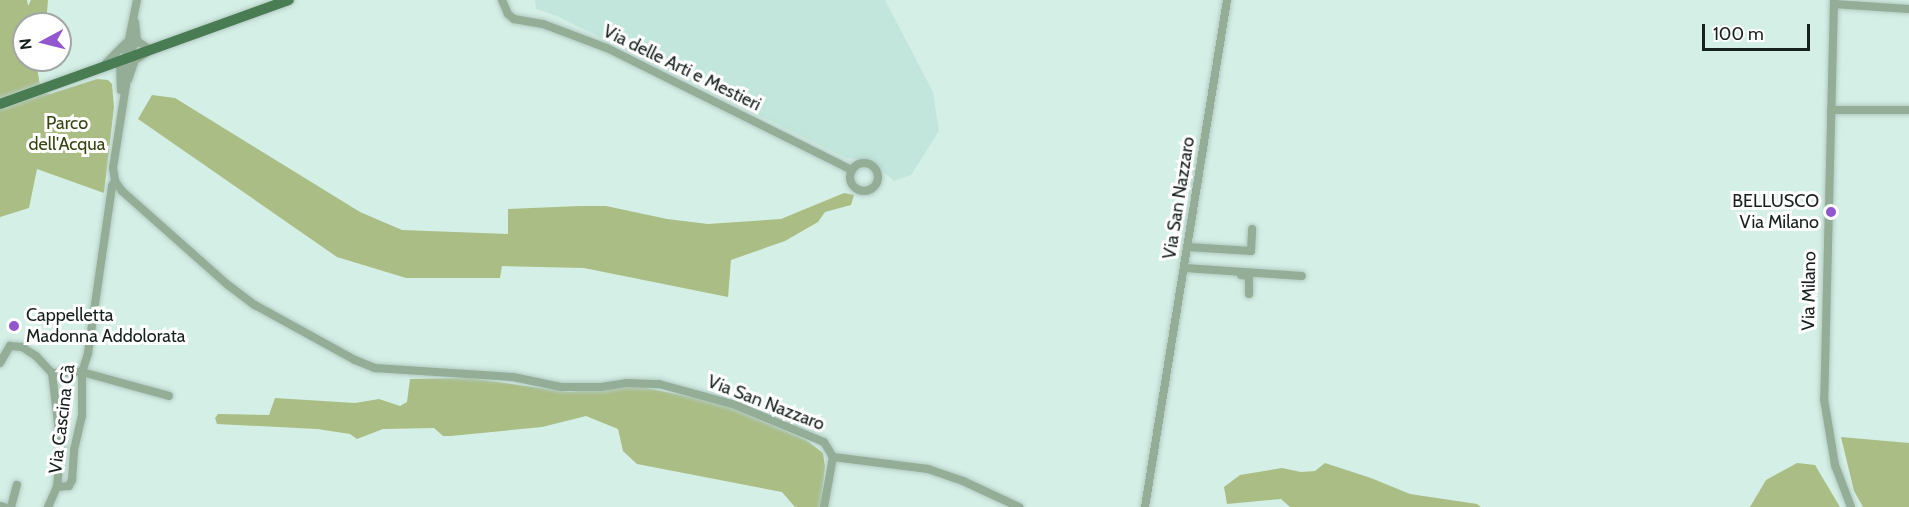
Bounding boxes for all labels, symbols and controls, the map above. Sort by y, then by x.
north arrow [12,12,72,72]
scale bar [1705,12,1813,50]
street label: Via delle Arti e Mestieri [600,20,764,116]
text: 100 m [1713,23,1764,45]
text: N [16,37,36,51]
park label: Parco dell'Acqua [29,113,105,156]
street label: Via San Nazzaro [1159,135,1199,261]
place label: BELLUSCO Via Milano [1732,191,1819,234]
marker: BELLUSCO Via Milano [1824,205,1838,219]
street label: Via Milano [1798,251,1820,331]
place label: Cappelletta Madonna Addolorata [26,305,185,348]
marker: Cappelletta Madonna Addolorata [7,319,21,333]
street label: Via Cascina Cà [45,363,79,475]
street label: Via San Nazzaro [704,371,828,435]

